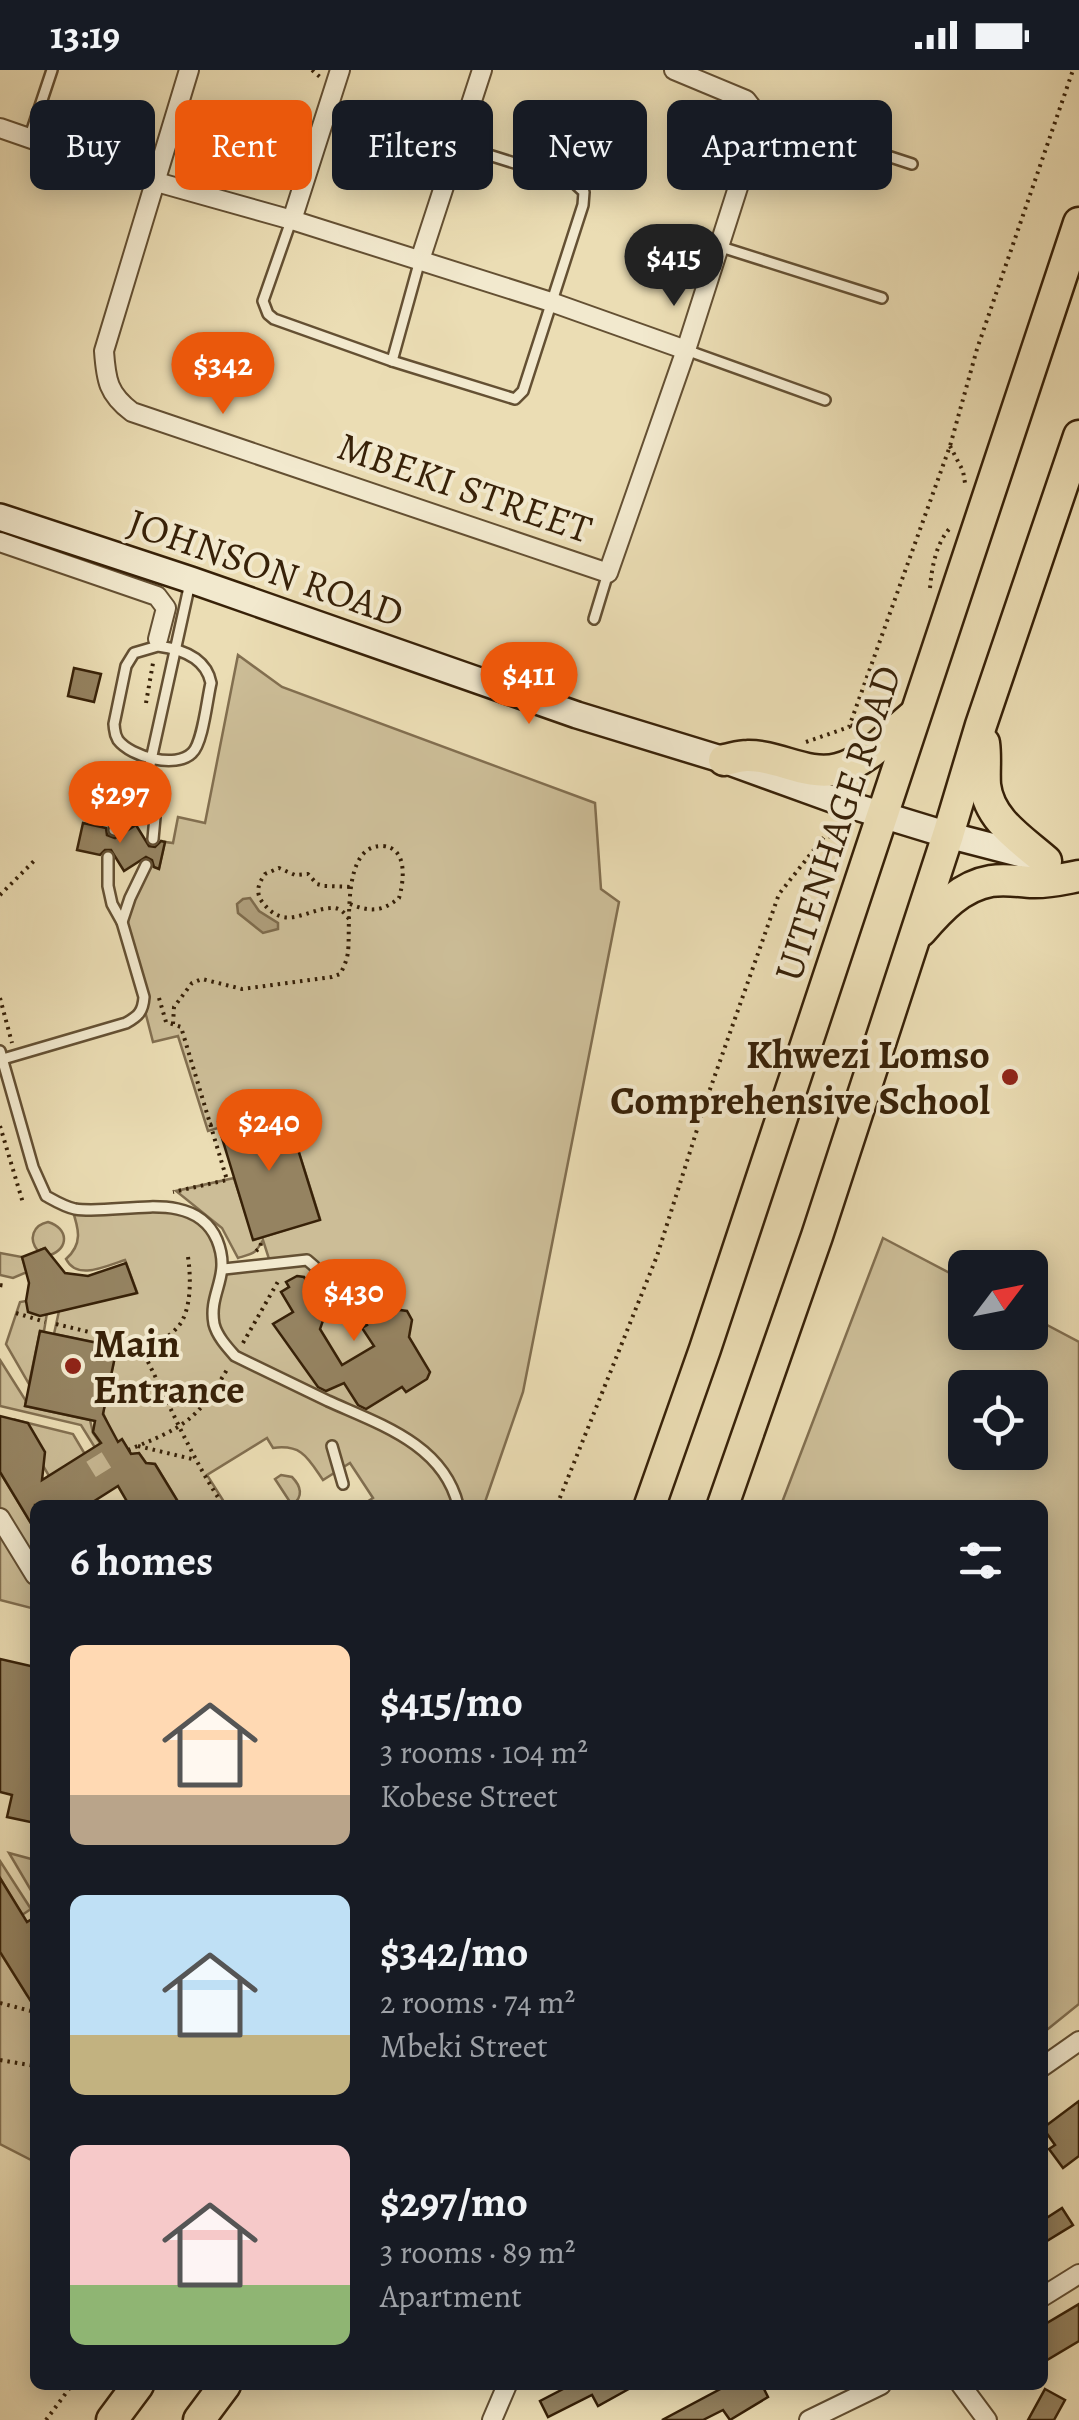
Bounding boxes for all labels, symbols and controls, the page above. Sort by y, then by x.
text: 13:19 [50,9,120,61]
chip: Buy [30,100,155,190]
chip: Rent [175,100,312,190]
chip: Filters [332,100,493,190]
chip: New [513,100,647,190]
chip: Apartment [667,100,892,190]
pin: $415 [615,224,733,309]
text: $415 [646,234,702,278]
pin: $342 [164,332,282,417]
text: $342 [193,342,253,386]
street label: MBEKI STREET [330,418,599,557]
street label: JOHNSON ROAD [121,495,411,640]
pin: $411 [470,642,588,727]
text: $411 [503,652,555,696]
street label: UITENHAGE ROAD [761,658,914,988]
pin: $297 [61,761,179,846]
text: $297 [91,771,149,815]
place label: Khwezi Lomso Comprehensive School [610,1027,990,1128]
marker: Khwezi Lomso Comprehensive School [999,1066,1021,1088]
pin: $240 [210,1089,328,1174]
text: $240 [238,1099,300,1143]
north arrow [948,1250,1048,1350]
map controls [948,1250,1048,1470]
pin: $430 [295,1259,413,1344]
text: $430 [324,1269,384,1313]
place label: Main Entrance [93,1316,245,1417]
marker: Main Entrance [62,1355,84,1377]
button: locate [948,1370,1048,1470]
text: 6 homes [70,1532,213,1589]
icon: filters [953,1533,1008,1588]
text: $415/mo [380,1673,523,1730]
icon: home [150,1685,270,1805]
text: 3 rooms · 104 m² [380,1730,588,1774]
text: Kobese Street [380,1774,558,1818]
text: $342/mo [380,1923,528,1980]
icon: home [150,1935,270,2055]
text: 2 rooms · 74 m² [380,1980,575,2024]
text: Mbeki Street [380,2024,548,2068]
text: $297/mo [380,2173,528,2230]
icon: home [150,2185,270,2305]
text: 3 rooms · 89 m² [380,2230,576,2274]
text: Apartment [380,2274,522,2318]

